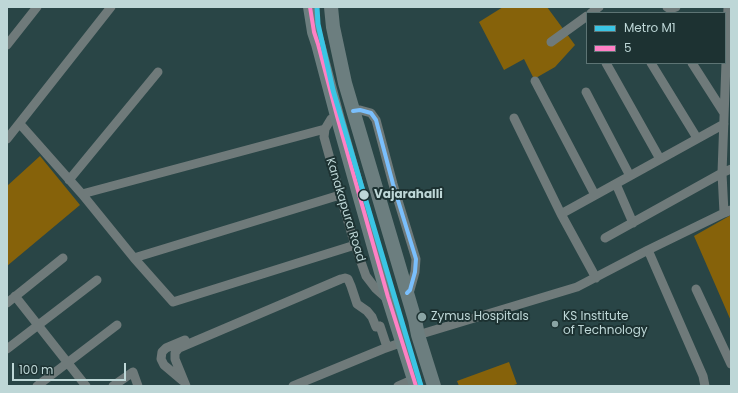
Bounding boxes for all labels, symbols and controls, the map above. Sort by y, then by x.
legend [586,12,726,64]
text: Metro M1 [624,19,676,36]
text: 5 [624,39,632,56]
street label: Kanakapura Road [322,156,368,264]
marker: Vajarahalli [357,188,371,202]
place label: Vajarahalli [374,188,443,202]
place label: Zymus Hospitals [431,310,529,324]
place label: KS Institute of Technology [563,310,648,338]
marker: Zymus Hospitals [416,311,428,323]
marker: KS Institute of Technology [550,319,560,329]
scale bar [14,355,128,381]
text: 100 m [19,361,53,378]

